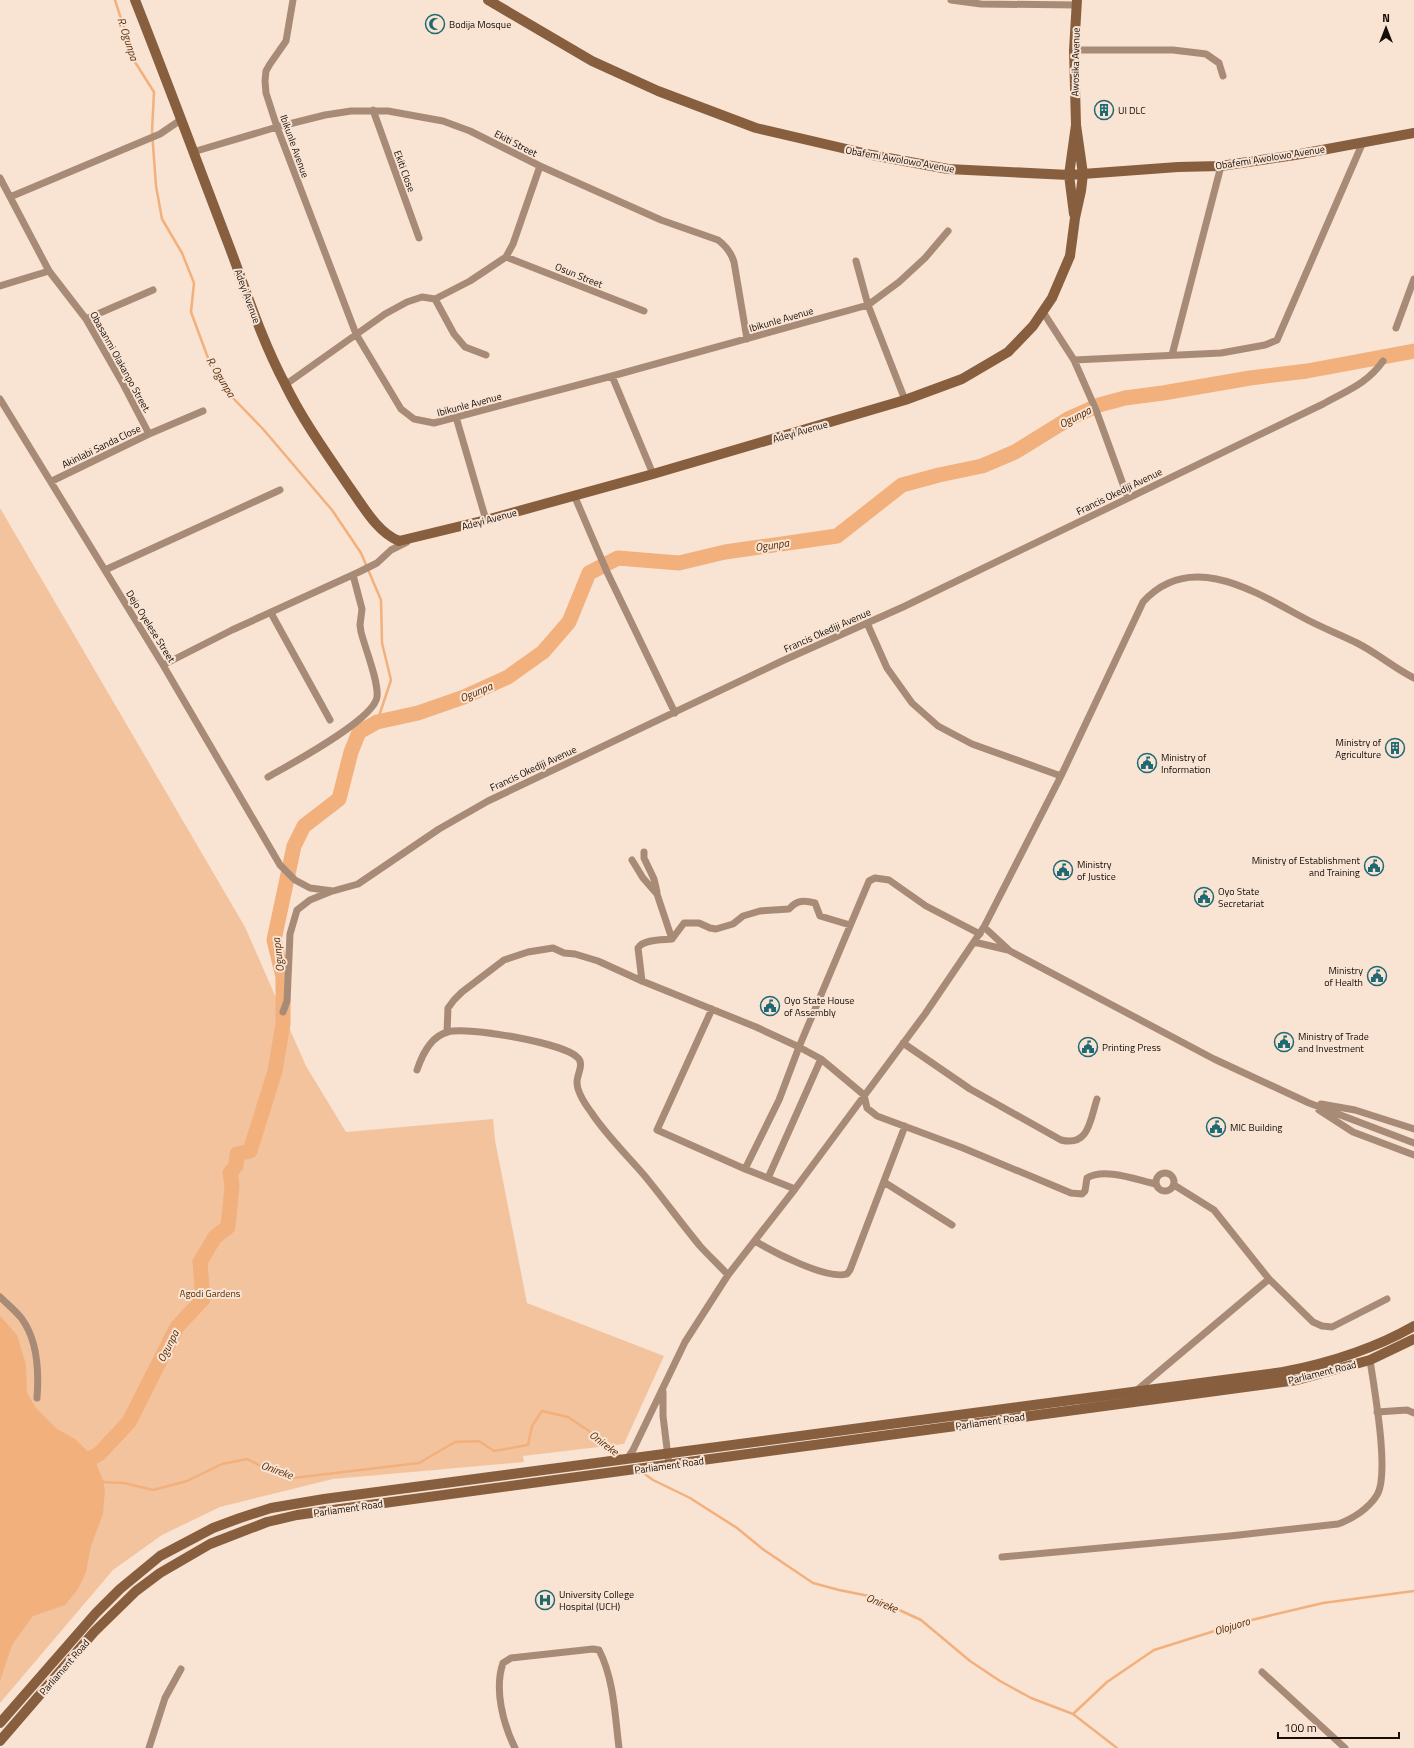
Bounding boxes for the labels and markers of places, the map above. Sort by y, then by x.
mosque icon: Bodija Mosque [424,13,446,35]
place label: Bodija Mosque [449,17,511,32]
building icon: UI DLC [1093,99,1115,121]
place label: UI DLC [1118,103,1146,118]
place label: Ministry of Agriculture [1335,735,1382,762]
building icon: Ministry of Agriculture [1384,737,1406,759]
place label: Ministry of Information [1161,750,1211,777]
public building icon: Ministry of Information [1136,752,1158,774]
place label: Ministry of Establishment and Training [1252,853,1360,880]
public building icon: Ministry of Establishment and Training [1363,855,1385,877]
place label: Ministry of Justice [1077,857,1116,884]
public building icon: Ministry of Justice [1052,859,1074,881]
place label: Oyo State Secretariat [1218,884,1264,911]
public building icon: Oyo State Secretariat [1193,886,1215,908]
place label: Ministry of Health [1324,963,1363,990]
public building icon: Ministry of Health [1366,965,1388,987]
place label: Oyo State House of Assembly [784,993,854,1020]
public building icon: Oyo State House of Assembly [759,995,781,1017]
place label: Ministry of Trade and Investment [1298,1029,1369,1056]
public building icon: Ministry of Trade and Investment [1273,1031,1295,1053]
public building icon: Printing Press [1077,1036,1099,1058]
place label: Printing Press [1102,1040,1161,1055]
public building icon: MIC Building [1205,1116,1227,1138]
place label: MIC Building [1230,1120,1282,1135]
place label: University College Hospital (UCH) [559,1587,634,1614]
hospital icon: University College Hospital (UCH) [534,1589,556,1611]

